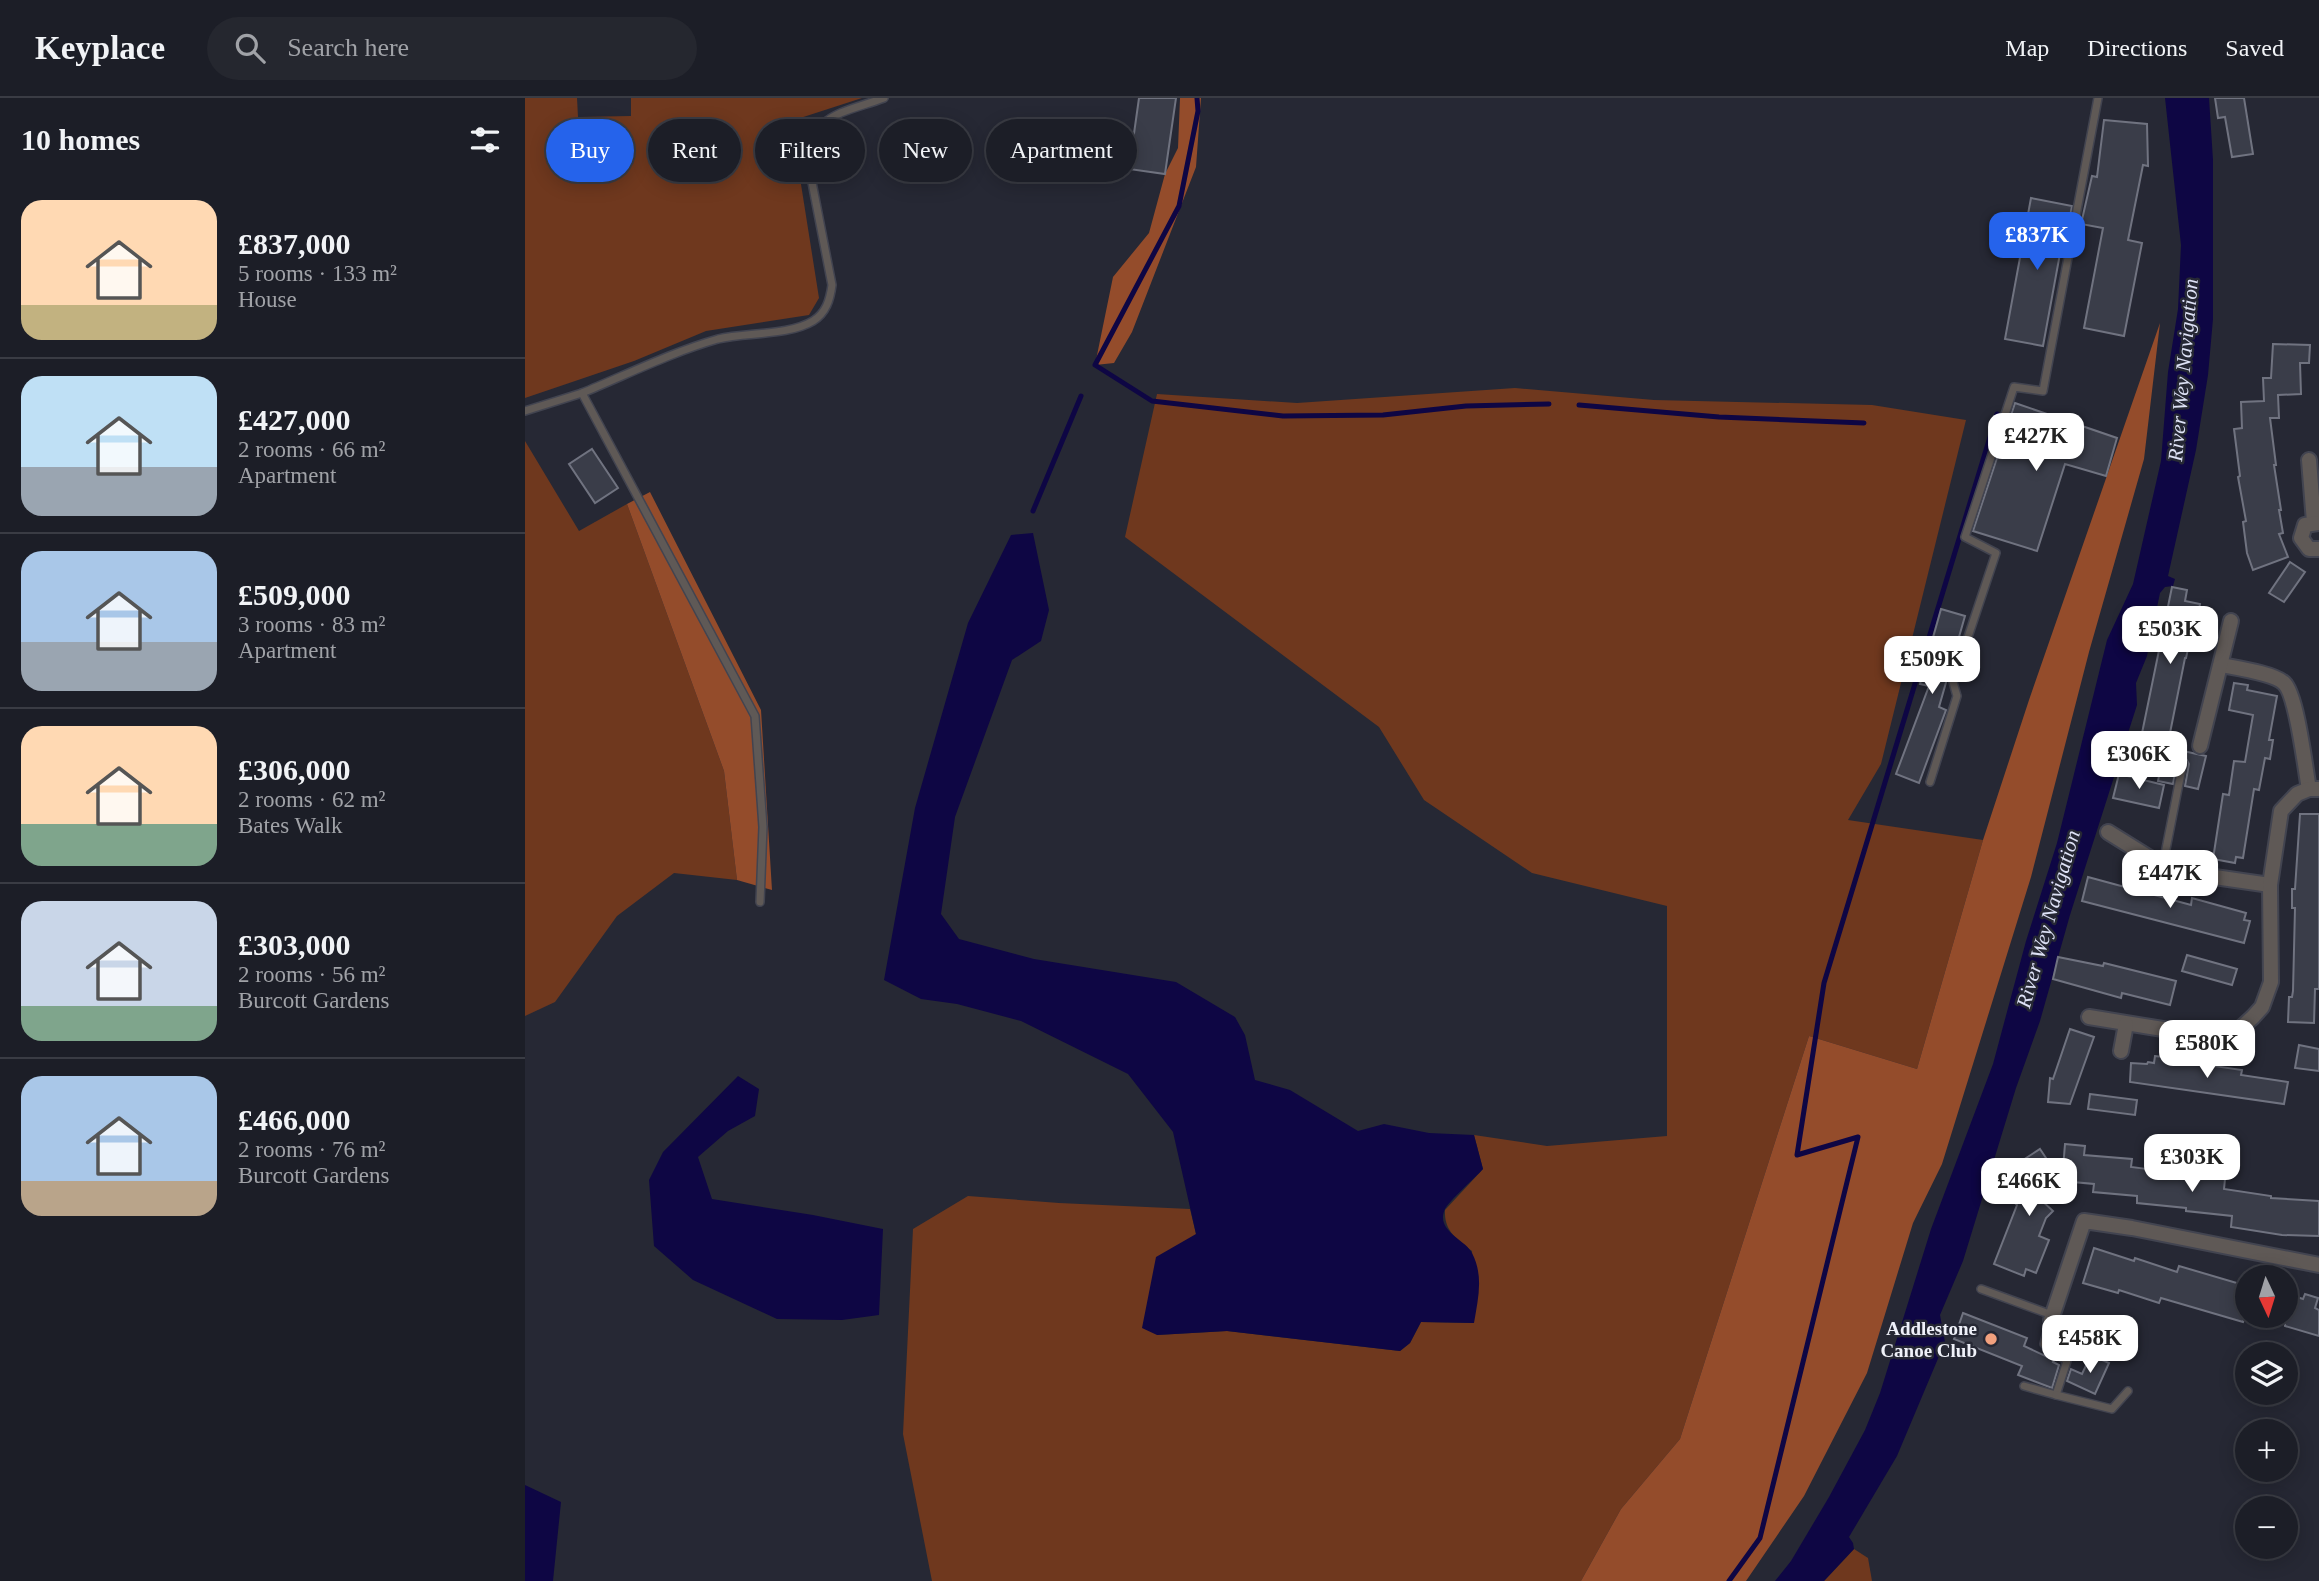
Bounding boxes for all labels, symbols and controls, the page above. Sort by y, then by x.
search box [207,17,697,80]
icon: search [231,29,269,67]
text: Keyplace [35,30,165,66]
text: Search here [287,33,409,62]
text: Map [2005,35,2049,61]
text: Directions [2087,35,2187,61]
text: Saved [2225,35,2284,61]
chip: Buy [546,119,634,182]
chip: Rent [648,119,741,182]
chip: Filters [755,119,865,182]
chip: New [879,119,972,182]
chip: Apartment [986,119,1137,182]
icon: filters [466,121,504,159]
text: 10 homes [21,123,140,156]
pin: £837K [1988,212,2086,272]
text: £837K [2005,222,2069,247]
text: £837,000 [238,227,351,260]
icon: home [77,228,161,312]
text: 5 rooms · 133 m² [238,261,397,286]
water label: River Wey Navigation [2163,278,2203,463]
text: House [238,287,297,312]
text: £427,000 [238,403,351,436]
icon: home [77,404,161,488]
pin: £427K [1987,414,2085,473]
text: £427K [2004,423,2068,448]
text: 2 rooms · 66 m² [238,437,385,462]
text: Apartment [238,463,336,488]
text: £509,000 [238,578,351,611]
icon: home [77,579,161,663]
pin: £503K [2121,606,2219,666]
text: 3 rooms · 83 m² [238,612,385,637]
text: £503K [2138,616,2202,641]
pin: £509K [1883,636,1981,696]
text: Apartment [238,638,336,663]
text: £509K [1900,646,1964,671]
pin: £306K [2090,732,2188,791]
text: £306K [2107,741,2171,766]
text: £306,000 [238,753,351,786]
icon: home [77,754,161,838]
text: 2 rooms · 62 m² [238,787,385,812]
text: Bates Walk [238,813,342,838]
water label: River Wey Navigation [2011,827,2085,1011]
pin: £447K [2121,850,2219,910]
text: £447K [2138,860,2202,885]
text: £303,000 [238,928,351,961]
icon: home [77,929,161,1013]
text: 2 rooms · 56 m² [238,962,385,987]
text: Burcott Gardens [238,988,389,1013]
pin: £580K [2158,1020,2256,1080]
text: £580K [2175,1030,2239,1055]
text: £466,000 [238,1103,351,1136]
icon: home [77,1104,161,1188]
pin: £303K [2143,1134,2241,1194]
text: 2 rooms · 76 m² [238,1137,385,1162]
text: £303K [2160,1144,2224,1169]
pin: £466K [1980,1158,2078,1218]
text: Burcott Gardens [238,1163,389,1188]
text: £466K [1997,1168,2061,1193]
north arrow [2235,1265,2298,1328]
map controls [2235,1265,2298,1559]
pin: £458K [2041,1316,2139,1375]
place label: Addlestone Canoe Club [1880,1318,1977,1361]
text: £458K [2058,1325,2122,1350]
marker: Addlestone Canoe Club [1983,1331,1999,1347]
button: layers [2235,1342,2298,1405]
button: + [2235,1419,2298,1482]
button: − [2235,1496,2298,1559]

